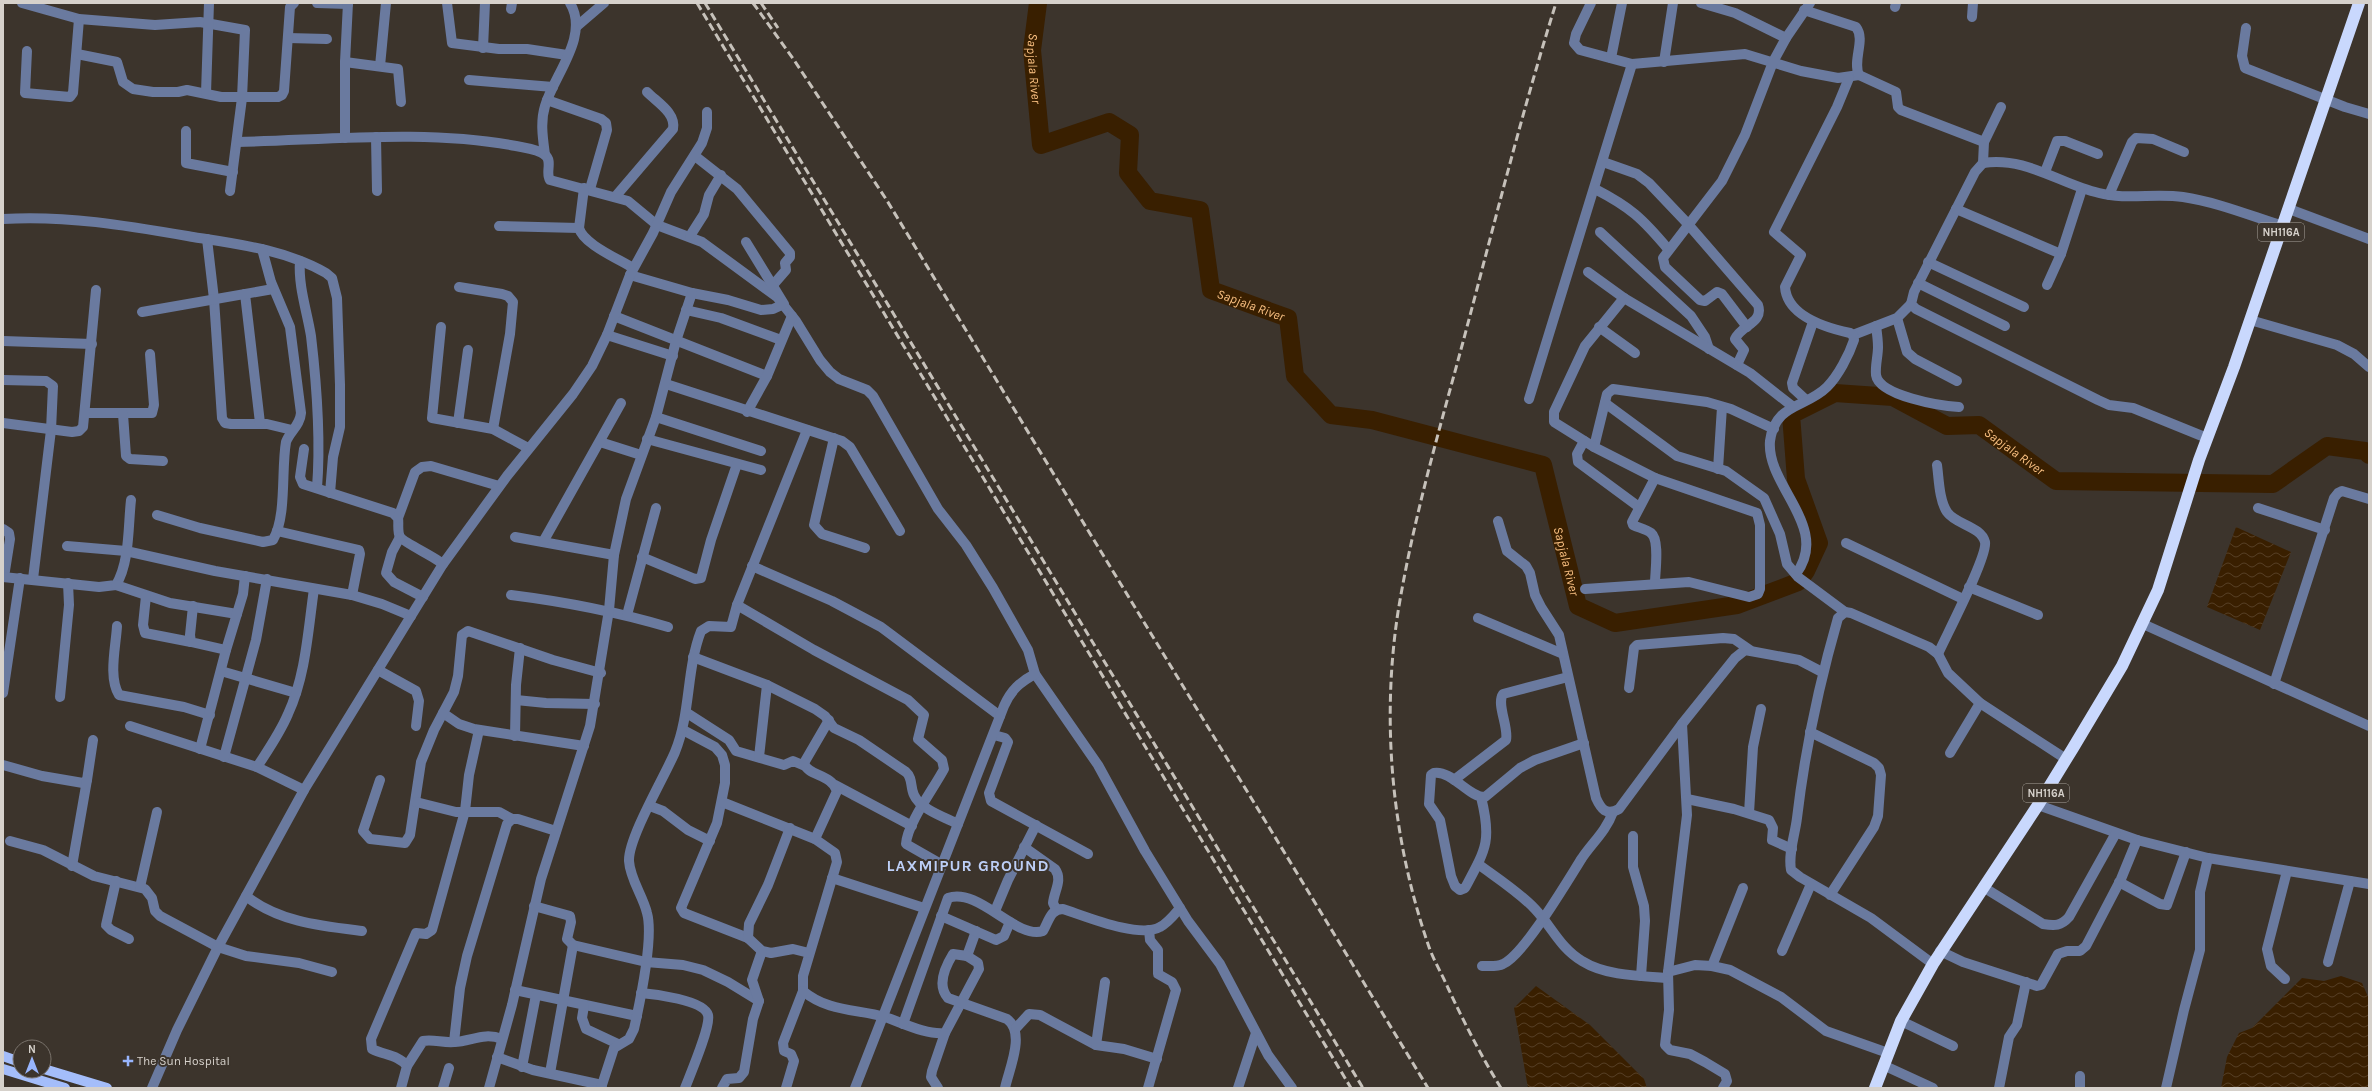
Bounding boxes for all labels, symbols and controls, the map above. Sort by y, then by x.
water label: Sapjala River [1024,33,1045,105]
road number: NH116A [2258,223,2304,241]
water label: Sapjala River [1215,285,1287,324]
water label: Sapjala River [1982,424,2048,478]
water label: Sapjala River [1551,525,1583,598]
road number: NH116A [2023,784,2069,802]
district label: LAXMIPUR GROUND [887,856,1049,875]
north arrow [12,1039,52,1079]
text: N [28,1043,36,1056]
place label: The Sun Hospital [137,1054,230,1068]
marker: The Sun Hospital [122,1055,134,1067]

